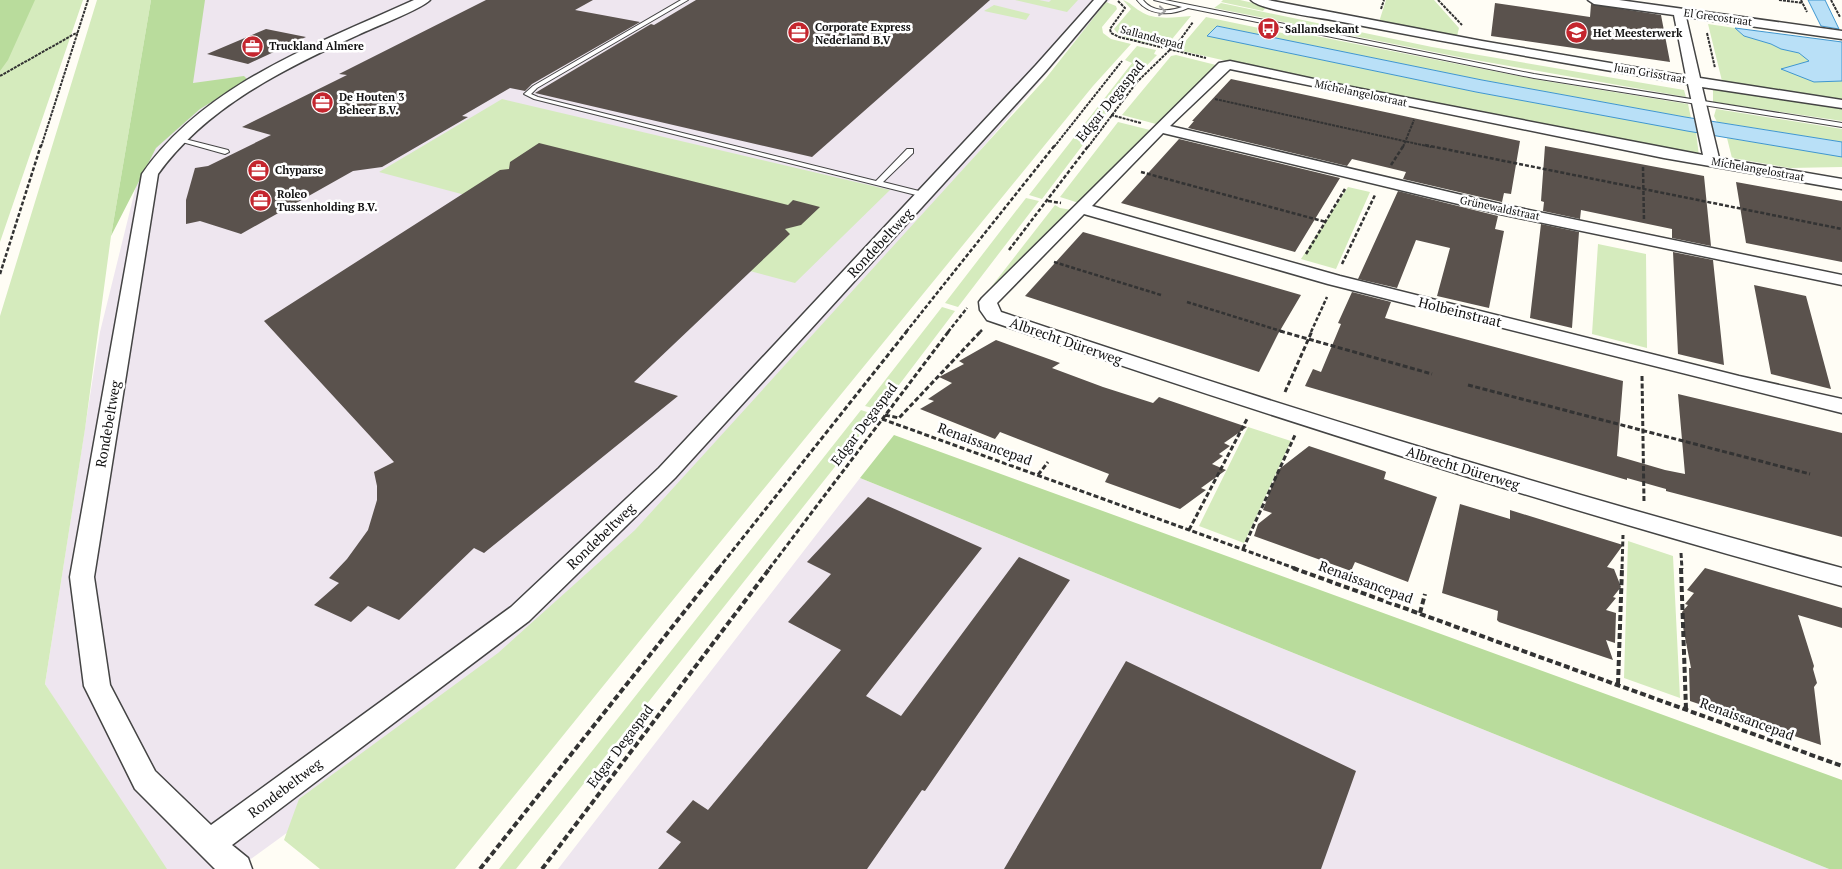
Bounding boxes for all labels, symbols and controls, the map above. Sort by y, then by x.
one-way arrow [1158,5,1166,16]
street label: El Grecostraat [1683,5,1753,29]
bus stop icon: Sallandsekant [1257,17,1281,41]
place label: Corporate Express Nederland B.V [815,20,911,47]
office icon: Corporate Express Nederland B.V [787,21,811,45]
school or university icon: Het Meesterwerk [1565,21,1589,45]
street label: Sallandsepad [1119,22,1185,52]
place label: Sallandsekant [1285,22,1360,36]
place label: Het Meesterwerk [1593,26,1683,40]
office icon: Truckland Almere [241,34,265,58]
place label: Truckland Almere [269,39,364,53]
street label: Edgar Degaspad [1071,56,1148,145]
street label: Juan Grisstraat [1613,60,1687,86]
street label: Michelangelostraat [1313,76,1409,110]
place label: De Houten 3 Beheer B.V. [339,90,404,117]
office icon: De Houten 3 Beheer B.V. [311,91,335,115]
street label: Michelangelostraat [1710,154,1806,184]
office icon: Chyparse [247,158,271,182]
place label: Chyparse [275,163,324,177]
place label: Roleo Tussenholding B.V. [277,187,377,214]
office icon: Roleo Tussenholding B.V. [249,188,273,212]
street label: Grünewaldstraat [1459,193,1541,223]
street label: Rondebeltweg [843,204,917,281]
street label: Holbeinstraat [1416,292,1505,331]
street label: Albrecht Dürerweg [1008,312,1125,369]
street label: Rondebeltweg [91,378,125,469]
street label: Edgar Degaspad [826,378,901,469]
street label: Renaissancepad [935,418,1035,469]
street label: Albrecht Dürerweg [1404,441,1523,494]
street label: Rondebeltweg [562,498,639,573]
street label: Renaissancepad [1316,556,1416,607]
street label: Renaissancepad [1697,693,1797,744]
street label: Edgar Degaspad [582,700,657,791]
street label: Rondebeltweg [244,753,326,822]

